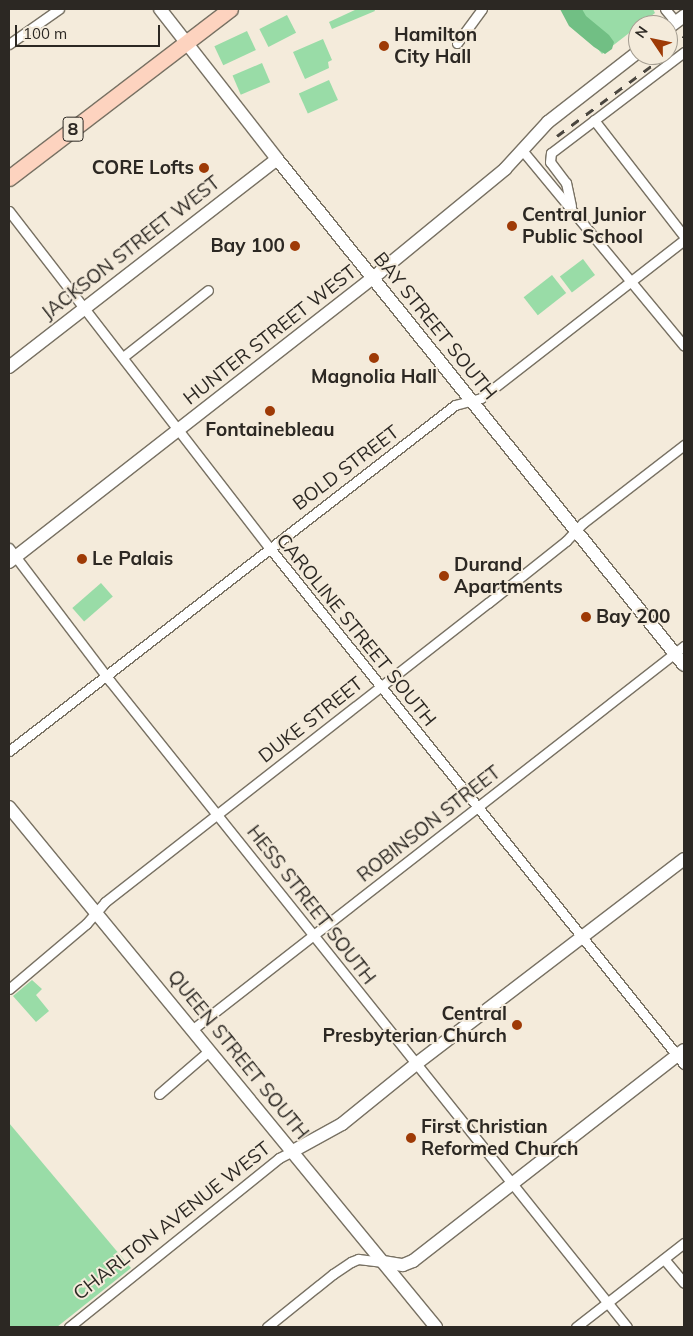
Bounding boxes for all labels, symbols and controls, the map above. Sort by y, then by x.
scale bar [18,15,162,47]
north arrow [628,15,678,65]
text: N [631,23,652,42]
text: 100 m [23,24,67,43]
place label: Hamilton City Hall [394,24,477,68]
marker: Hamilton City Hall [378,40,390,52]
road number: 8 [62,114,84,144]
place label: CORE Lofts [92,157,194,179]
marker: CORE Lofts [198,162,210,174]
street label: JACKSON STREET WEST [37,171,225,325]
place label: Central Junior Public School [522,204,646,248]
marker: Central Junior Public School [506,220,518,232]
place label: Bay 100 [210,235,285,257]
marker: Bay 100 [289,240,301,252]
street label: BAY STREET SOUTH [369,248,501,404]
street label: HUNTER STREET WEST [179,260,361,410]
marker: Magnolia Hall [368,352,380,364]
place label: Magnolia Hall [311,366,437,388]
marker: Fontainebleau [264,405,276,417]
place label: Fontainebleau [205,419,335,441]
street label: BOLD STREET [288,421,404,515]
street label: CAROLINE STREET SOUTH [271,529,441,731]
place label: Le Palais [92,548,173,570]
marker: Le Palais [76,553,88,565]
place label: Durand Apartments [454,554,563,598]
marker: Durand Apartments [438,570,450,582]
place label: Bay 200 [596,606,671,628]
marker: Bay 200 [580,611,592,623]
street label: DUKE STREET [254,672,368,768]
street label: ROBINSON STREET [353,761,505,887]
street label: HESS STREET SOUTH [242,821,380,989]
street label: QUEEN STREET SOUTH [163,966,313,1144]
place label: Central Presbyterian Church [323,1003,507,1047]
marker: Central Presbyterian Church [511,1019,523,1031]
place label: First Christian Reformed Church [421,1116,579,1160]
marker: First Christian Reformed Church [405,1132,417,1144]
street label: CHARLTON AVENUE WEST [69,1137,275,1305]

